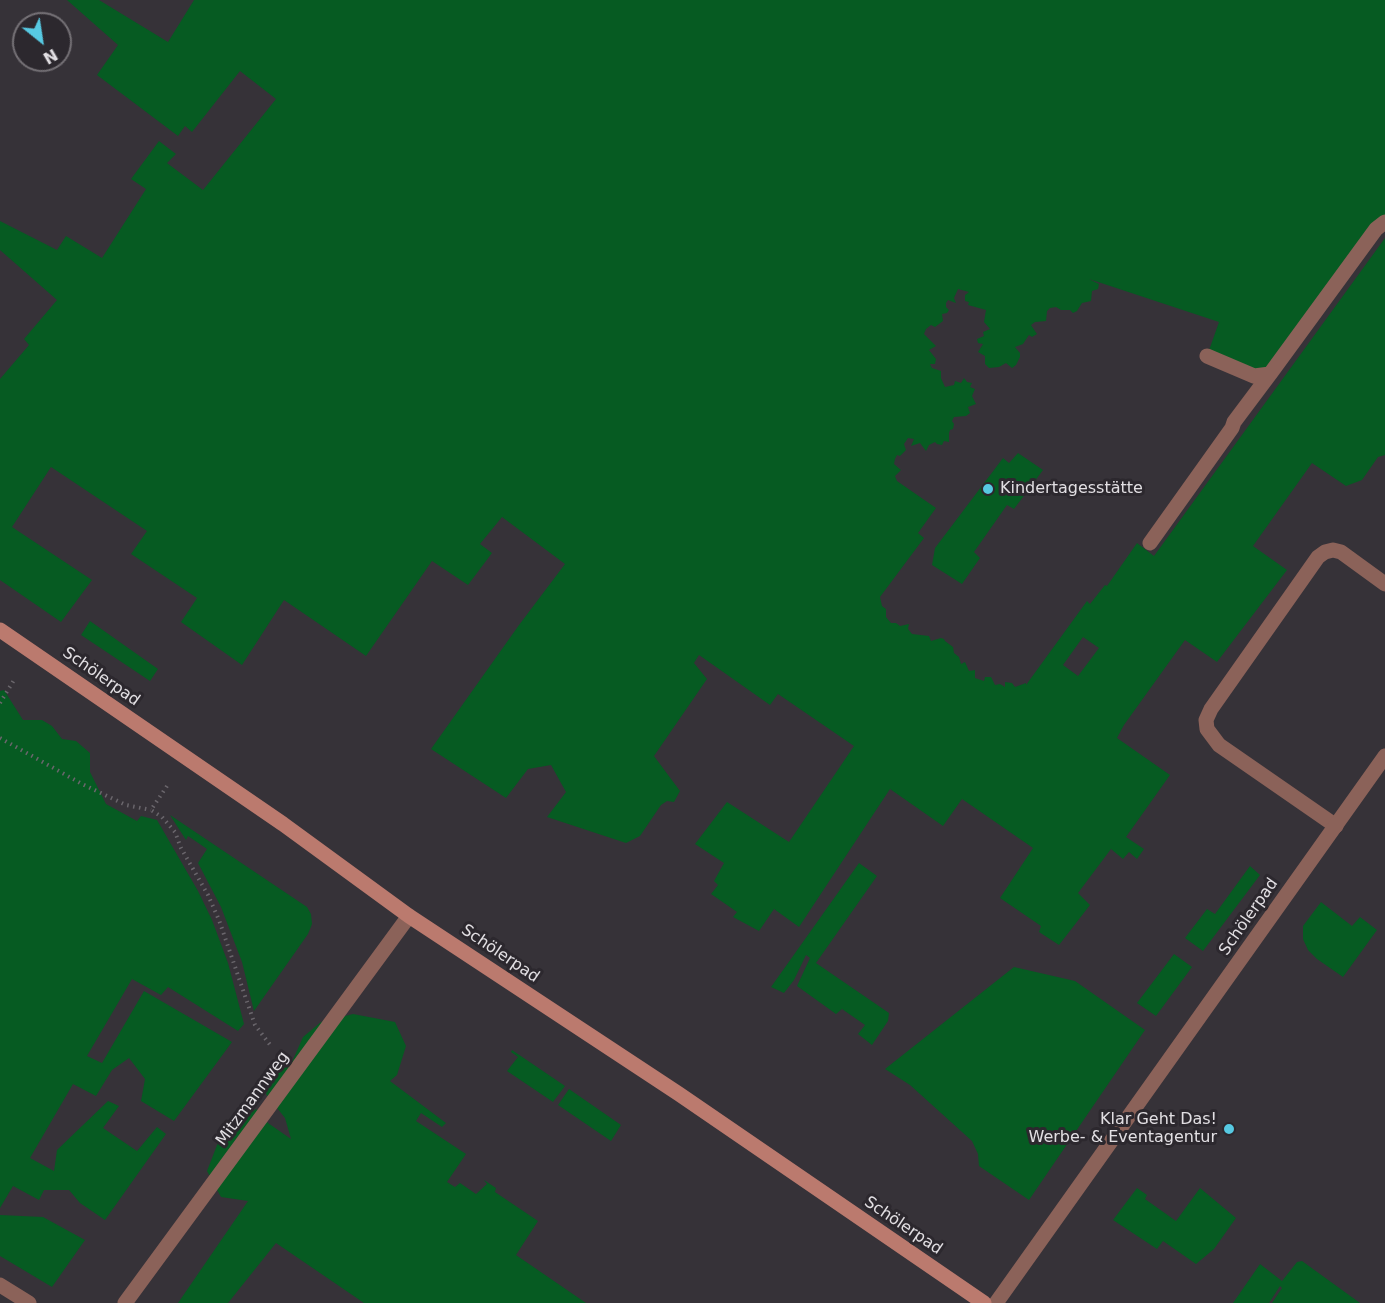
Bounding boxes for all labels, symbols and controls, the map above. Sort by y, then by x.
north arrow [12,12,72,72]
text: N [40,45,61,68]
place label: Kindertagesstätte [1000,479,1143,499]
marker: Kindertagesstätte [981,482,995,496]
street label: Schölerpad [59,643,143,711]
street label: Schölerpad [1215,875,1283,959]
street label: Schölerpad [457,921,543,987]
street label: Mitzmannweg [212,1048,294,1150]
place label: Klar Geht Das! Werbe- & Eventagentur [1028,1110,1217,1148]
marker: Klar Geht Das! Werbe- & Eventagentur [1222,1122,1236,1136]
street label: Schölerpad [860,1193,946,1259]

